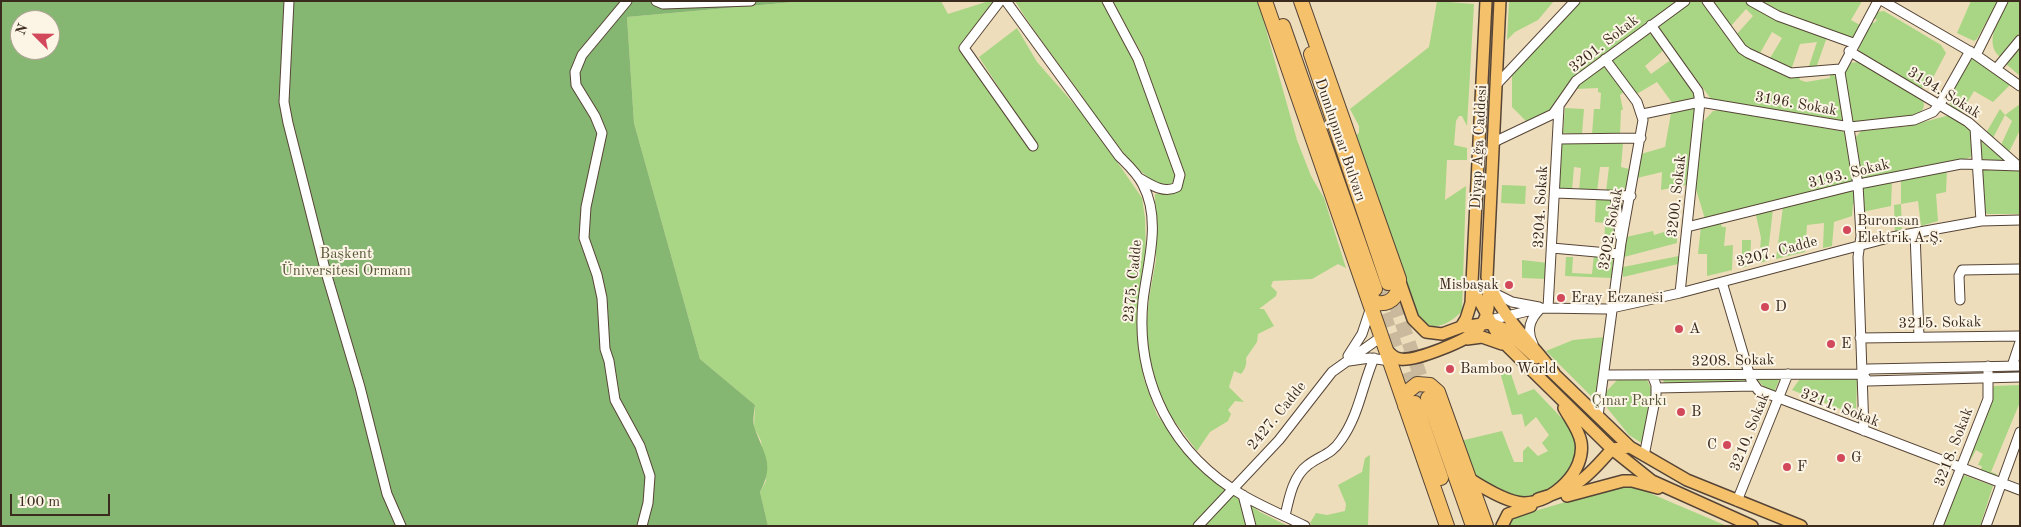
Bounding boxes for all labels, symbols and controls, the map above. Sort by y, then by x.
north arrow [10,10,60,60]
street label: 3201. Sokak [1566,11,1642,77]
text: N [14,22,31,37]
street label: 3194. Sokak [1904,63,1984,123]
street label: Dumlupınar Bulvarı [1311,76,1369,204]
street label: Diyap Ağa Caddesi [1467,84,1491,210]
street label: 3196. Sokak [1754,88,1838,120]
street label: 3200. Sokak [1664,154,1690,238]
street label: 3193. Sokak [1807,155,1891,193]
street label: 3204. Sokak [1530,165,1552,249]
street label: 3202. Sokak [1595,187,1627,271]
place label: Buronsan Elektrik A.Ş. [1857,212,1943,247]
marker: Buronsan Elektrik A.Ş. [1841,224,1853,236]
street label: 3207. Cadde [1734,233,1820,271]
street label: 2375. Cadde [1120,239,1146,323]
park label: Başkent Üniversitesi Ormanı [281,245,411,280]
place label: Misbaşak [1439,276,1499,294]
marker: Misbaşak [1503,279,1515,291]
place label: Eray Eczanesi [1571,289,1663,307]
marker: Eray Eczanesi [1555,292,1567,304]
place label: D [1775,298,1787,316]
marker: D [1759,301,1771,313]
street label: 3215. Sokak [1898,313,1982,333]
place label: A [1689,320,1700,338]
marker: A [1673,323,1685,335]
place label: E [1841,335,1851,353]
marker: E [1825,338,1837,350]
street label: 3208. Sokak [1691,351,1775,371]
place label: Bamboo World [1460,360,1556,378]
marker: Bamboo World [1444,363,1456,375]
street label: 2427. Cadde [1244,378,1310,454]
street label: 3211. Sokak [1798,385,1882,431]
street label: 3210. Sokak [1726,390,1774,474]
park label: Çınar Parkı [1592,392,1666,410]
place label: B [1691,403,1701,421]
street label: 3218. Sokak [1931,405,1977,489]
marker: B [1675,406,1687,418]
place label: C [1707,436,1717,454]
marker: C [1721,439,1733,451]
place label: G [1851,449,1862,467]
marker: G [1835,452,1847,464]
place label: F [1797,458,1807,476]
marker: F [1781,461,1793,473]
scale bar [12,484,112,516]
text: 100 m [18,495,60,510]

